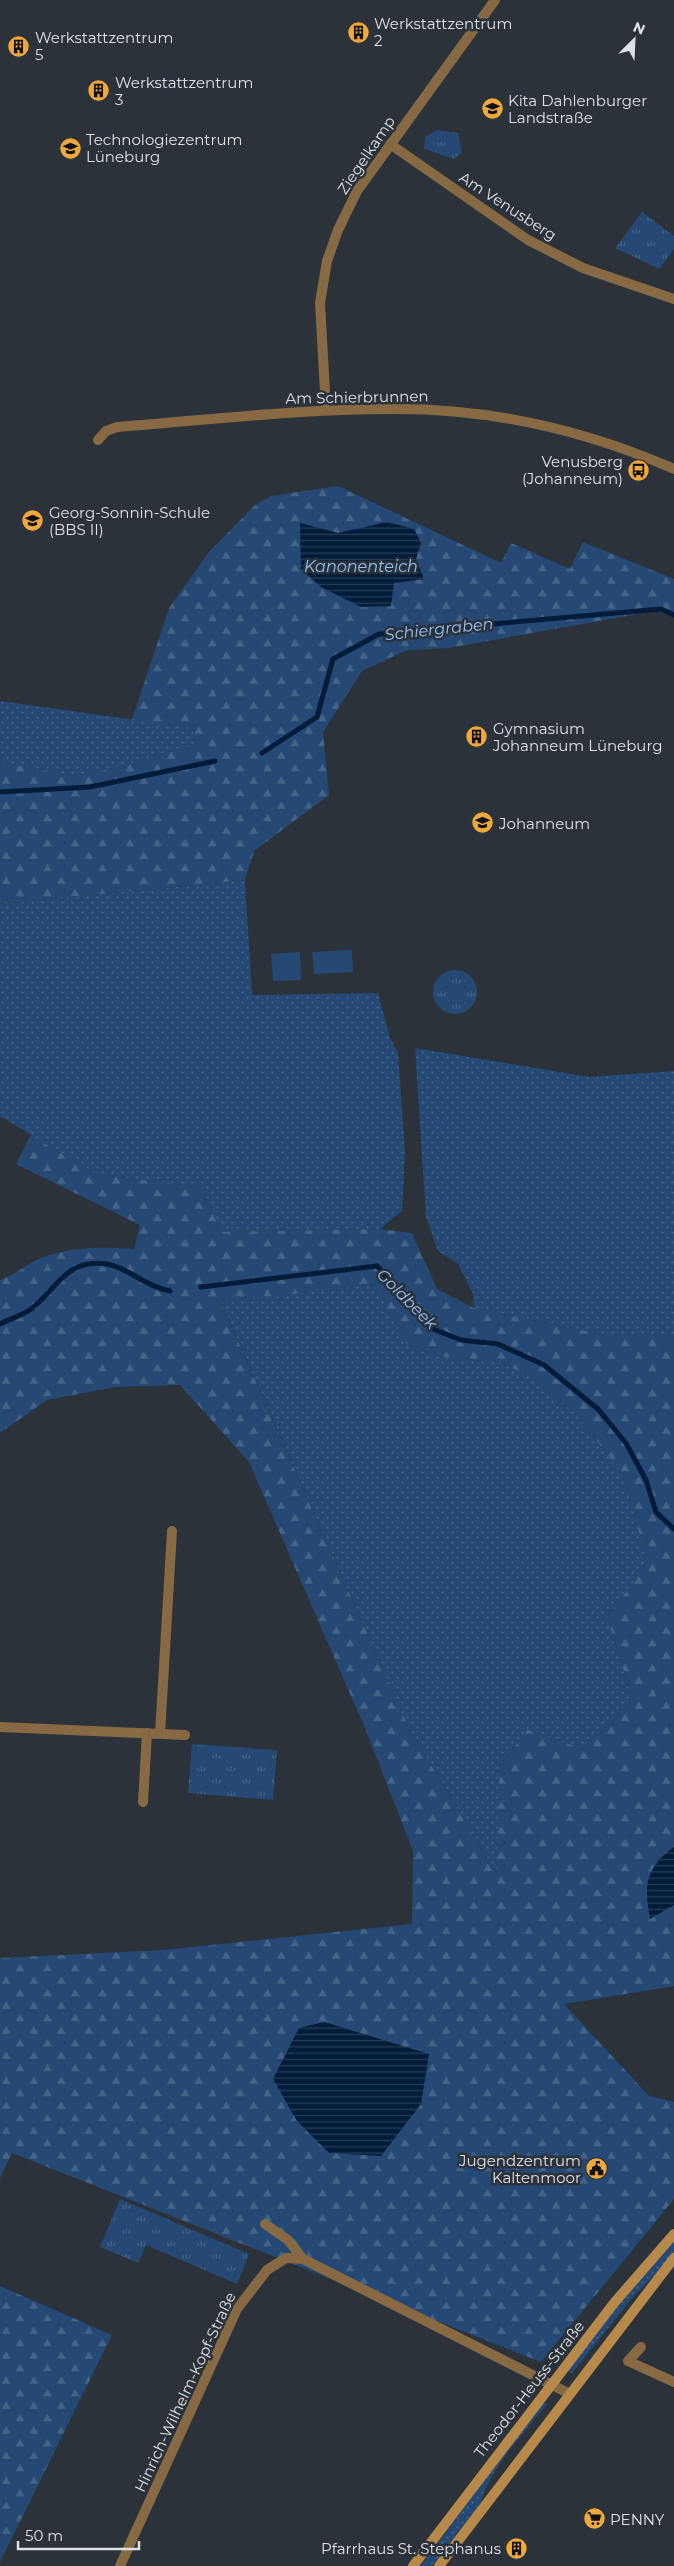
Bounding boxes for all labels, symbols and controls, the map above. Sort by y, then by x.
place label: Werkstattzentrum 2 [374,14,512,50]
north arrow [609,15,659,65]
text: N [630,18,648,39]
building icon: Werkstattzentrum 2 [346,20,370,44]
place label: Werkstattzentrum 5 [35,28,173,64]
building icon: Werkstattzentrum 5 [7,34,31,58]
place label: Werkstattzentrum 3 [115,73,253,109]
building icon: Werkstattzentrum 3 [87,79,111,103]
place label: Kita Dahlenburger Landstraße [508,91,647,127]
school or university icon: Kita Dahlenburger Landstraße [480,97,504,121]
street label: Ziegelkamp [333,112,399,198]
place label: Technologiezentrum Lüneburg [86,130,242,166]
school or university icon: Technologiezentrum Lüneburg [58,136,82,160]
street label: Am Venusberg [456,167,560,245]
street label: Am Schierbrunnen [285,386,429,408]
place label: Venusberg (Johanneum) [522,452,623,488]
bus stop icon: Venusberg (Johanneum) [627,458,651,482]
place label: Georg-Sonnin-Schule (BBS II) [49,503,210,539]
school or university icon: Georg-Sonnin-Schule (BBS II) [21,509,45,533]
water label: Kanonenteich [304,557,418,576]
water label: Schiergraben [384,614,494,644]
place label: Gymnasium Johanneum Lüneburg [492,719,663,755]
building icon: Gymnasium Johanneum Lüneburg [465,725,489,749]
school or university icon: Johanneum [471,811,495,835]
place label: Johanneum [498,814,590,833]
water label: Goldbeek [373,1265,442,1334]
place label: Jugendzentrum Kaltenmoor [458,2151,581,2187]
public building icon: Jugendzentrum Kaltenmoor [585,2157,609,2181]
street label: Hinrich-Wilhelm-Kopf-Straße [130,2289,240,2495]
street label: Theodor-Heuss-Straße [470,2317,588,2461]
supermarket icon: PENNY [582,2507,606,2531]
place label: PENNY [610,2510,665,2529]
scale bar [18,2518,139,2550]
text: 50 m [25,2526,63,2545]
building icon: Pfarrhaus St. Stephanus [505,2536,529,2560]
place label: Pfarrhaus St. Stephanus [321,2539,501,2558]

